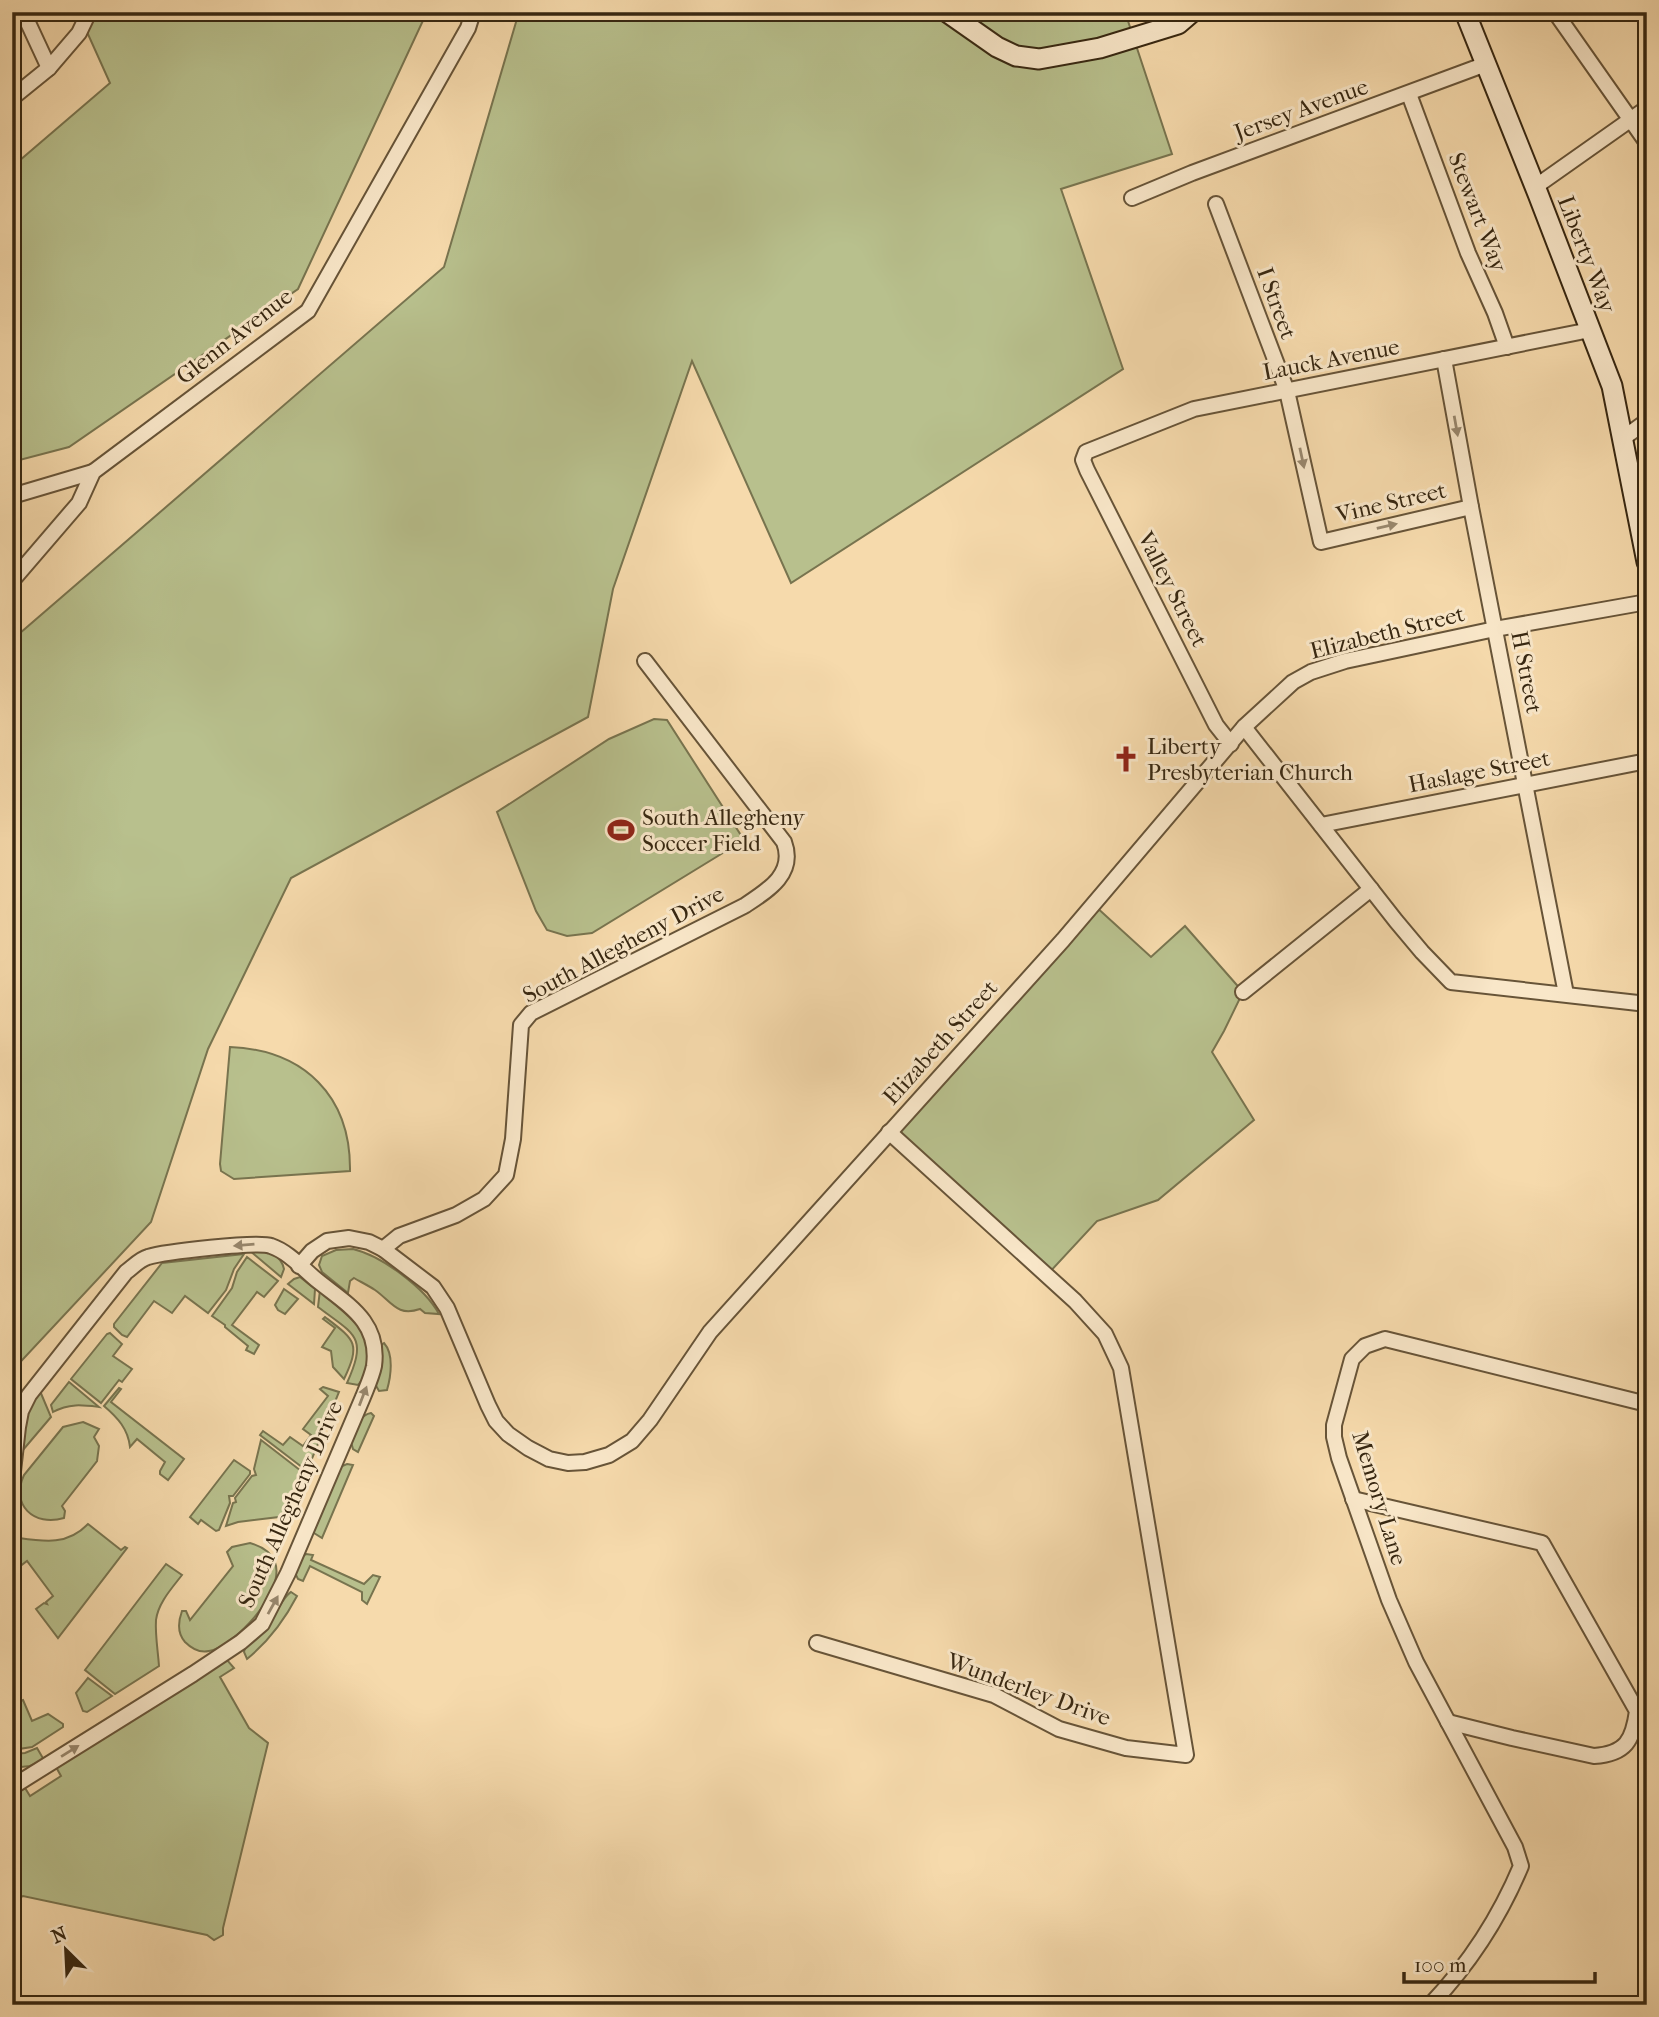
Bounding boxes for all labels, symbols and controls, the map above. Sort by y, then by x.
street label: Jersey Avenue [1229,73,1372,147]
street label: Stewart Way [1442,149,1513,276]
street label: Liberty Way [1552,192,1621,317]
street label: I Street [1251,263,1302,343]
street label: Glenn Avenue [171,283,298,390]
street label: Lauck Avenue [1261,333,1402,386]
one-way arrow [1451,415,1462,437]
one-way arrow [1297,447,1308,469]
street label: Vine Street [1333,477,1449,528]
one-way arrow [1376,521,1398,532]
street label: Valley Street [1132,526,1213,651]
street label: Elizabeth Street [1307,600,1467,665]
street label: H Street [1505,628,1548,716]
place label: Liberty Presbyterian Church [1147,733,1353,786]
church icon: Liberty Presbyterian Church [1111,744,1141,774]
street label: Haslage Street [1406,745,1552,798]
place label: South Allegheny Soccer Field [642,804,805,857]
sports icon: South Allegheny Soccer Field [606,815,636,845]
street label: South Allegheny Drive [518,880,728,1009]
street label: Elizabeth Street [877,975,1003,1110]
one-way arrow [232,1240,254,1251]
one-way arrow [358,1386,369,1407]
street label: South Allegheny Drive [233,1397,348,1612]
street label: Memory Lane [1346,1428,1413,1568]
one-way arrow [267,1595,279,1615]
street label: Wunderley Drive [942,1647,1114,1732]
one-way arrow [60,1744,80,1757]
north arrow [32,1916,102,1986]
text: N [48,1922,71,1948]
scale bar [1404,1940,1594,1984]
text: 100 m [1414,1953,1467,1977]

